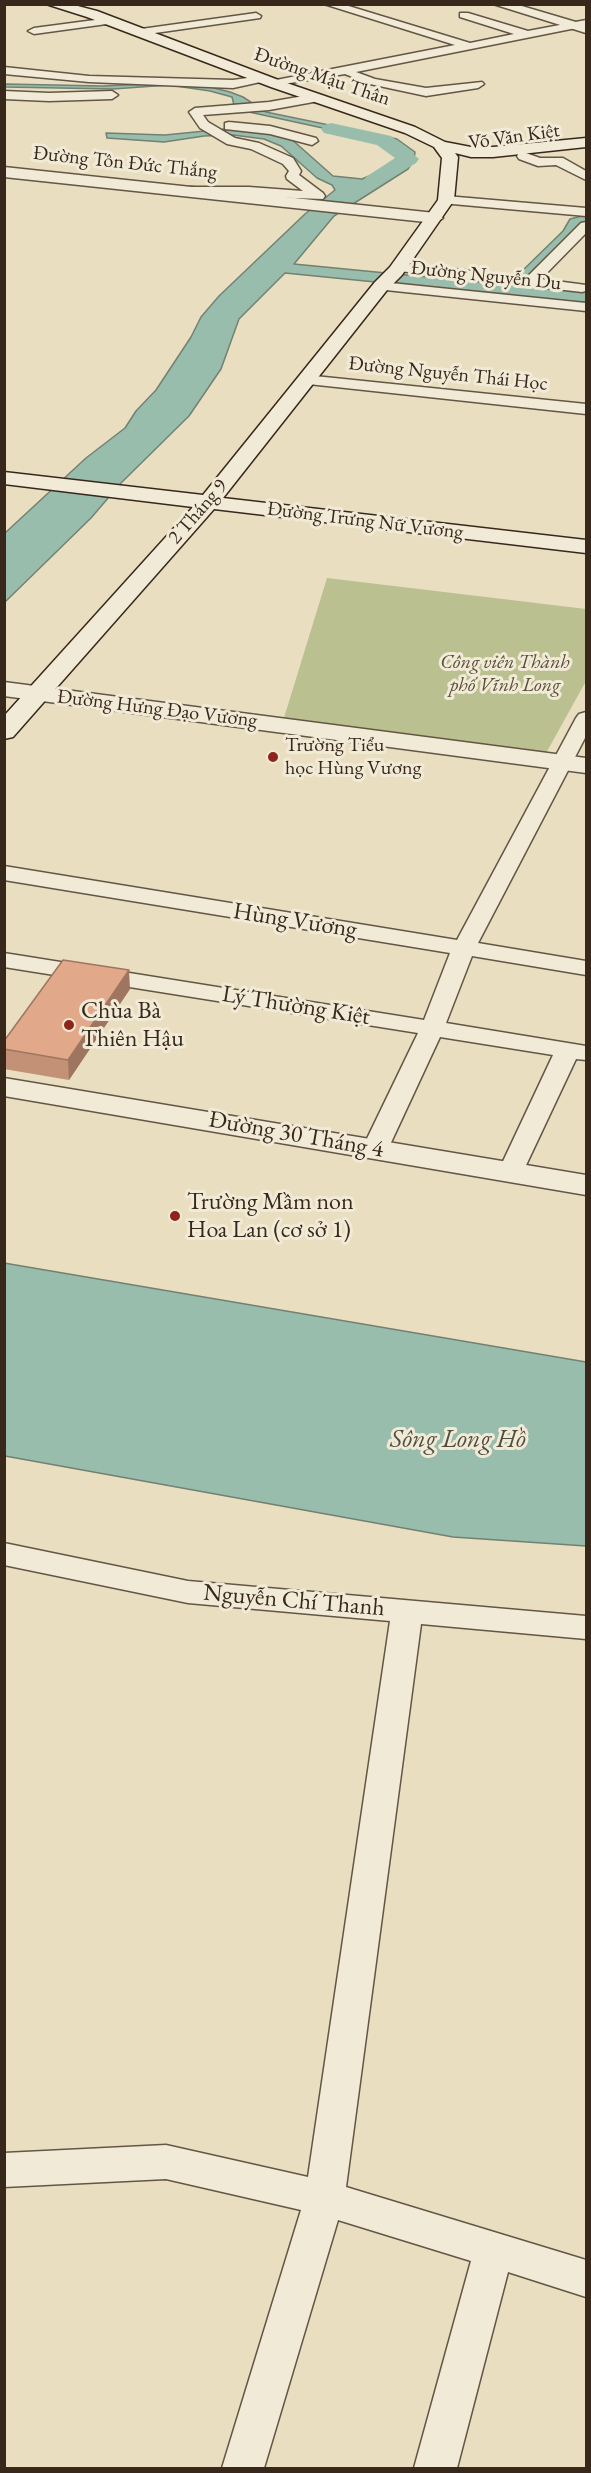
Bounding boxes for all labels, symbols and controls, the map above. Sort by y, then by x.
street label: Đường Mậu Thân [251,43,393,111]
street label: Võ Văn Kiệt [467,119,561,155]
street label: Đường Tôn Đức Thắng [32,141,218,185]
street label: Đường Nguyễn Du [410,256,562,296]
street label: Đường Nguyễn Thái Học [347,352,549,396]
street label: 2 Tháng 9 [163,475,233,549]
street label: Đường Trưng Nữ Vương [266,497,464,545]
park label: Công viên Thành phố Vĩnh Long [440,651,570,698]
street label: Đường Hưng Đạo Vương [56,685,258,733]
place label: Trường Tiểu học Hùng Vương [285,734,421,781]
marker: Trường Tiểu học Hùng Vương [266,750,280,764]
street label: Hùng Vương [231,897,359,945]
street label: Lý Thường Kiệt [220,980,372,1032]
place label: Chùa Bà Thiên Hậu [81,997,184,1053]
marker: Chùa Bà Thiên Hậu [62,1018,76,1032]
street label: Đường 30 Tháng 4 [206,1105,386,1165]
place label: Trường Mầm non Hoa Lan (cơ sở 1) [187,1188,354,1244]
marker: Trường Mầm non Hoa Lan (cơ sở 1) [168,1209,182,1223]
water label: Sông Long Hồ [390,1424,526,1456]
street label: Nguyễn Chí Thanh [202,1579,386,1623]

